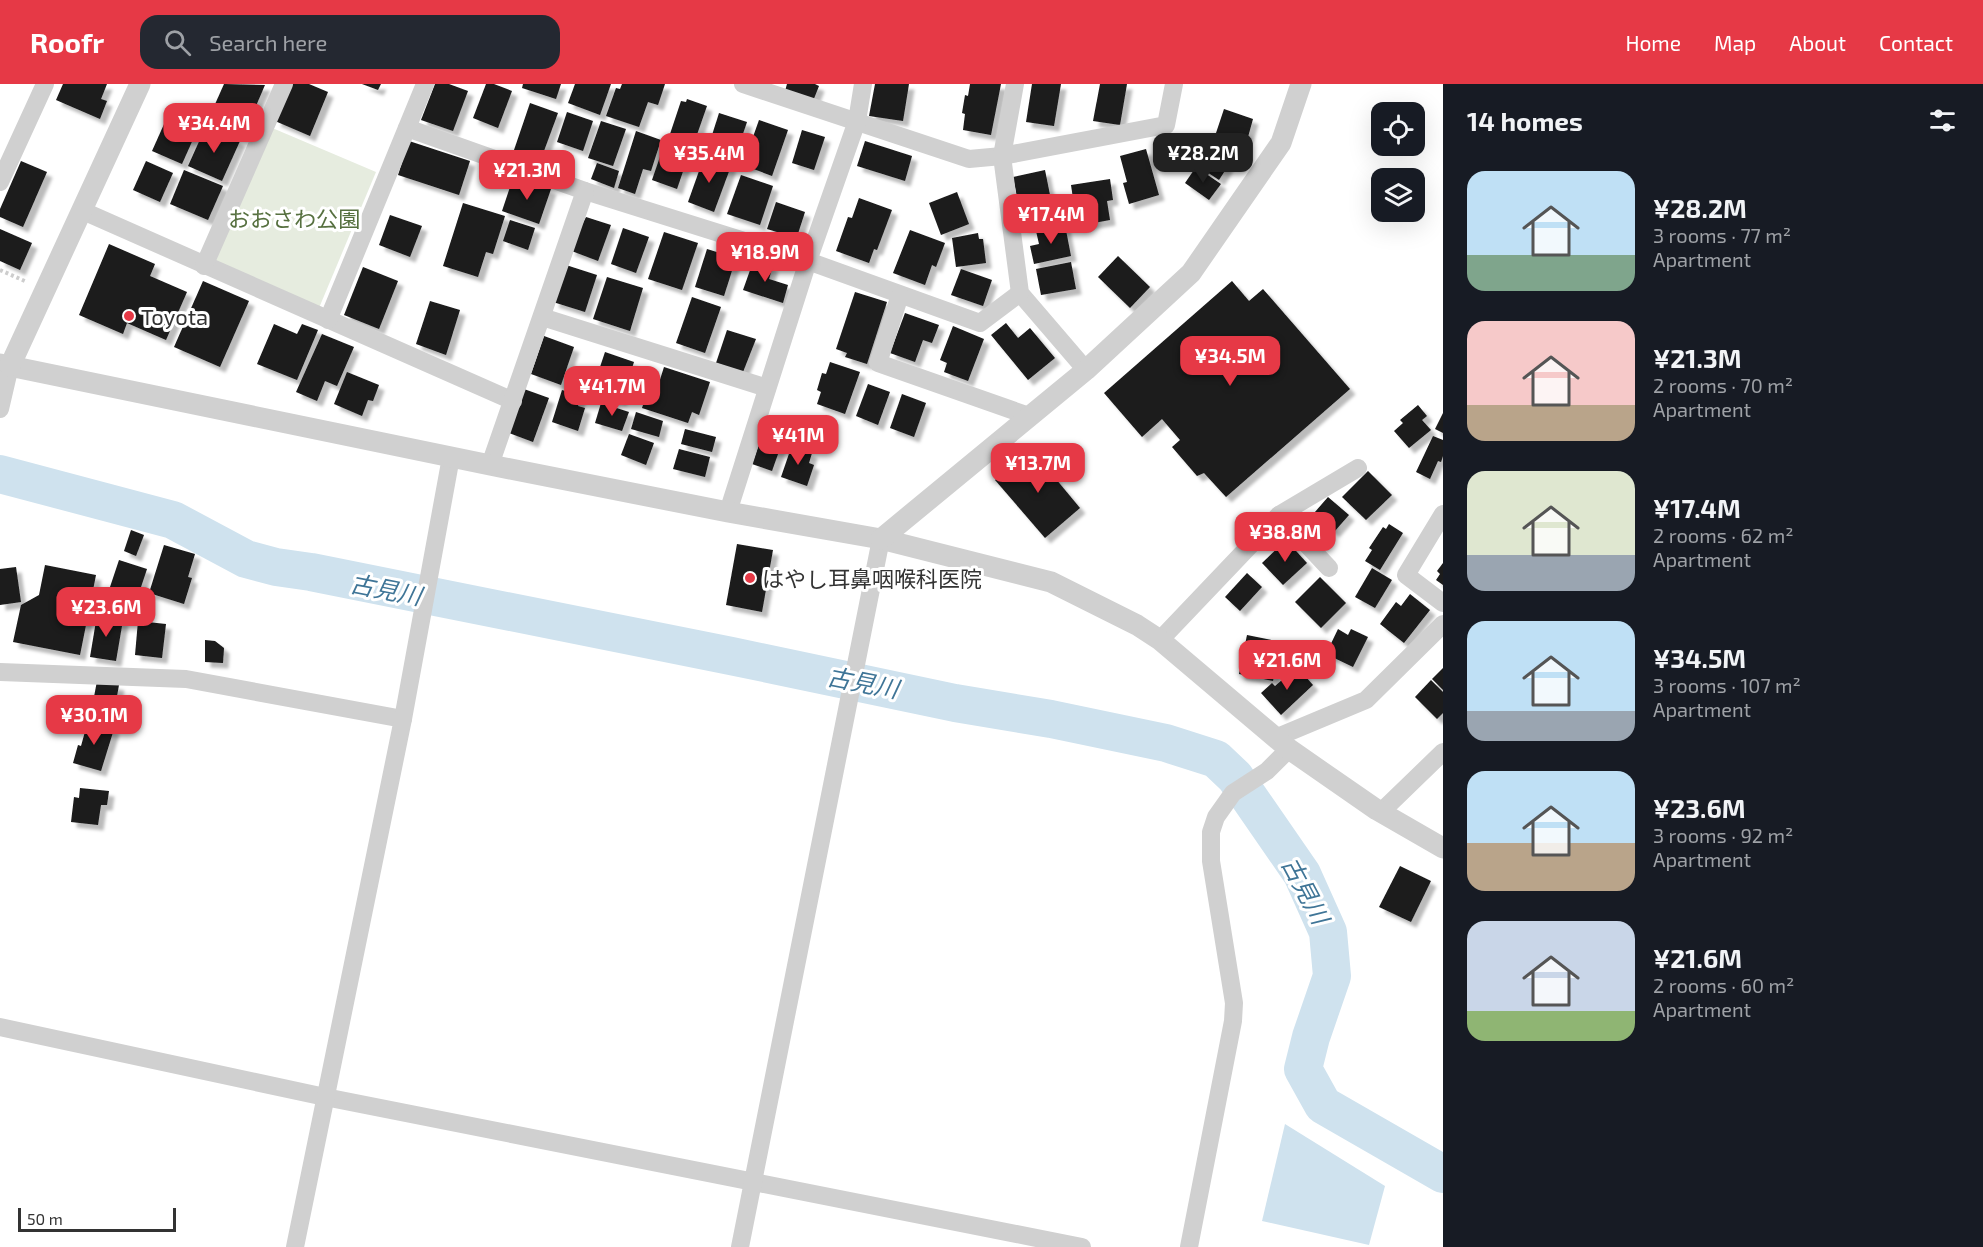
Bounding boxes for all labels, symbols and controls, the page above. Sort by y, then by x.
search box [140,15,560,69]
text: Roofr [30,25,104,59]
icon: search [161,26,194,59]
text: Search here [209,29,327,55]
text: Home [1625,30,1681,55]
text: Map [1714,30,1756,55]
text: About [1789,30,1846,55]
text: Contact [1879,30,1953,55]
map controls [1371,102,1425,222]
button: locate [1371,102,1425,156]
pin: ¥34.4M [165,103,263,154]
icon: filters [1926,104,1959,137]
text: 14 homes [1467,105,1583,136]
text: ¥34.4M [177,110,251,134]
pin: ¥35.4M [660,133,758,184]
pin: ¥28.2M [1154,133,1252,184]
text: ¥35.4M [673,140,745,164]
text: ¥28.2M [1167,140,1239,164]
pin: ¥21.3M [478,150,576,201]
text: ¥21.3M [493,157,561,181]
button: layers [1371,168,1425,222]
text: ¥28.2M [1653,192,1747,223]
pin: ¥17.4M [1002,194,1100,245]
icon: home [1515,195,1587,267]
text: ¥17.4M [1017,201,1085,225]
park label: おおさわ公園 [228,205,360,231]
text: 3 rooms · 77 m² [1653,223,1791,247]
pin: ¥18.9M [716,232,814,283]
text: ¥18.9M [730,239,800,263]
text: Apartment [1653,247,1751,271]
place label: Toyota [141,303,208,329]
marker: Toyota [122,309,136,323]
pin: ¥34.5M [1181,336,1279,387]
text: ¥21.3M [1653,342,1741,373]
text: ¥34.5M [1194,343,1266,367]
icon: home [1515,345,1587,417]
pin: ¥41.7M [563,366,661,417]
text: ¥41.7M [578,373,646,397]
text: 2 rooms · 70 m² [1653,373,1793,397]
text: Apartment [1653,397,1751,421]
pin: ¥41M [762,415,834,466]
text: ¥41M [772,422,824,446]
pin: ¥13.7M [989,443,1087,494]
text: ¥13.7M [1005,450,1071,474]
text: ¥17.4M [1653,492,1741,523]
icon: home [1515,495,1587,567]
pin: ¥38.8M [1236,512,1334,563]
text: ¥38.8M [1249,519,1321,543]
text: 2 rooms · 62 m² [1653,523,1793,547]
text: Apartment [1653,547,1751,571]
place label: はやし耳鼻咽喉科医院 [762,565,982,591]
water label: 古見川 [348,568,427,611]
marker: はやし耳鼻咽喉科医院 [743,571,757,585]
pin: ¥23.6M [57,587,155,638]
text: ¥23.6M [70,594,142,618]
pin: ¥21.6M [1238,640,1336,691]
text: ¥34.5M [1653,642,1746,673]
icon: home [1515,645,1587,717]
text: ¥21.6M [1253,647,1321,671]
water label: 古見川 [825,661,904,704]
text: 3 rooms · 107 m² [1653,673,1801,697]
pin: ¥30.1M [45,695,143,746]
text: Apartment [1653,697,1751,721]
text: ¥30.1M [60,702,128,726]
text: ¥23.6M [1653,792,1746,823]
icon: home [1515,795,1587,867]
text: 3 rooms · 92 m² [1653,823,1793,847]
text: Apartment [1653,847,1751,871]
water label: 古見川 [1276,851,1337,931]
text: ¥21.6M [1653,942,1742,973]
icon: home [1515,945,1587,1017]
text: 2 rooms · 60 m² [1653,973,1794,997]
text: Apartment [1653,997,1751,1021]
scale bar [18,1205,176,1232]
text: 50 m [27,1209,63,1228]

